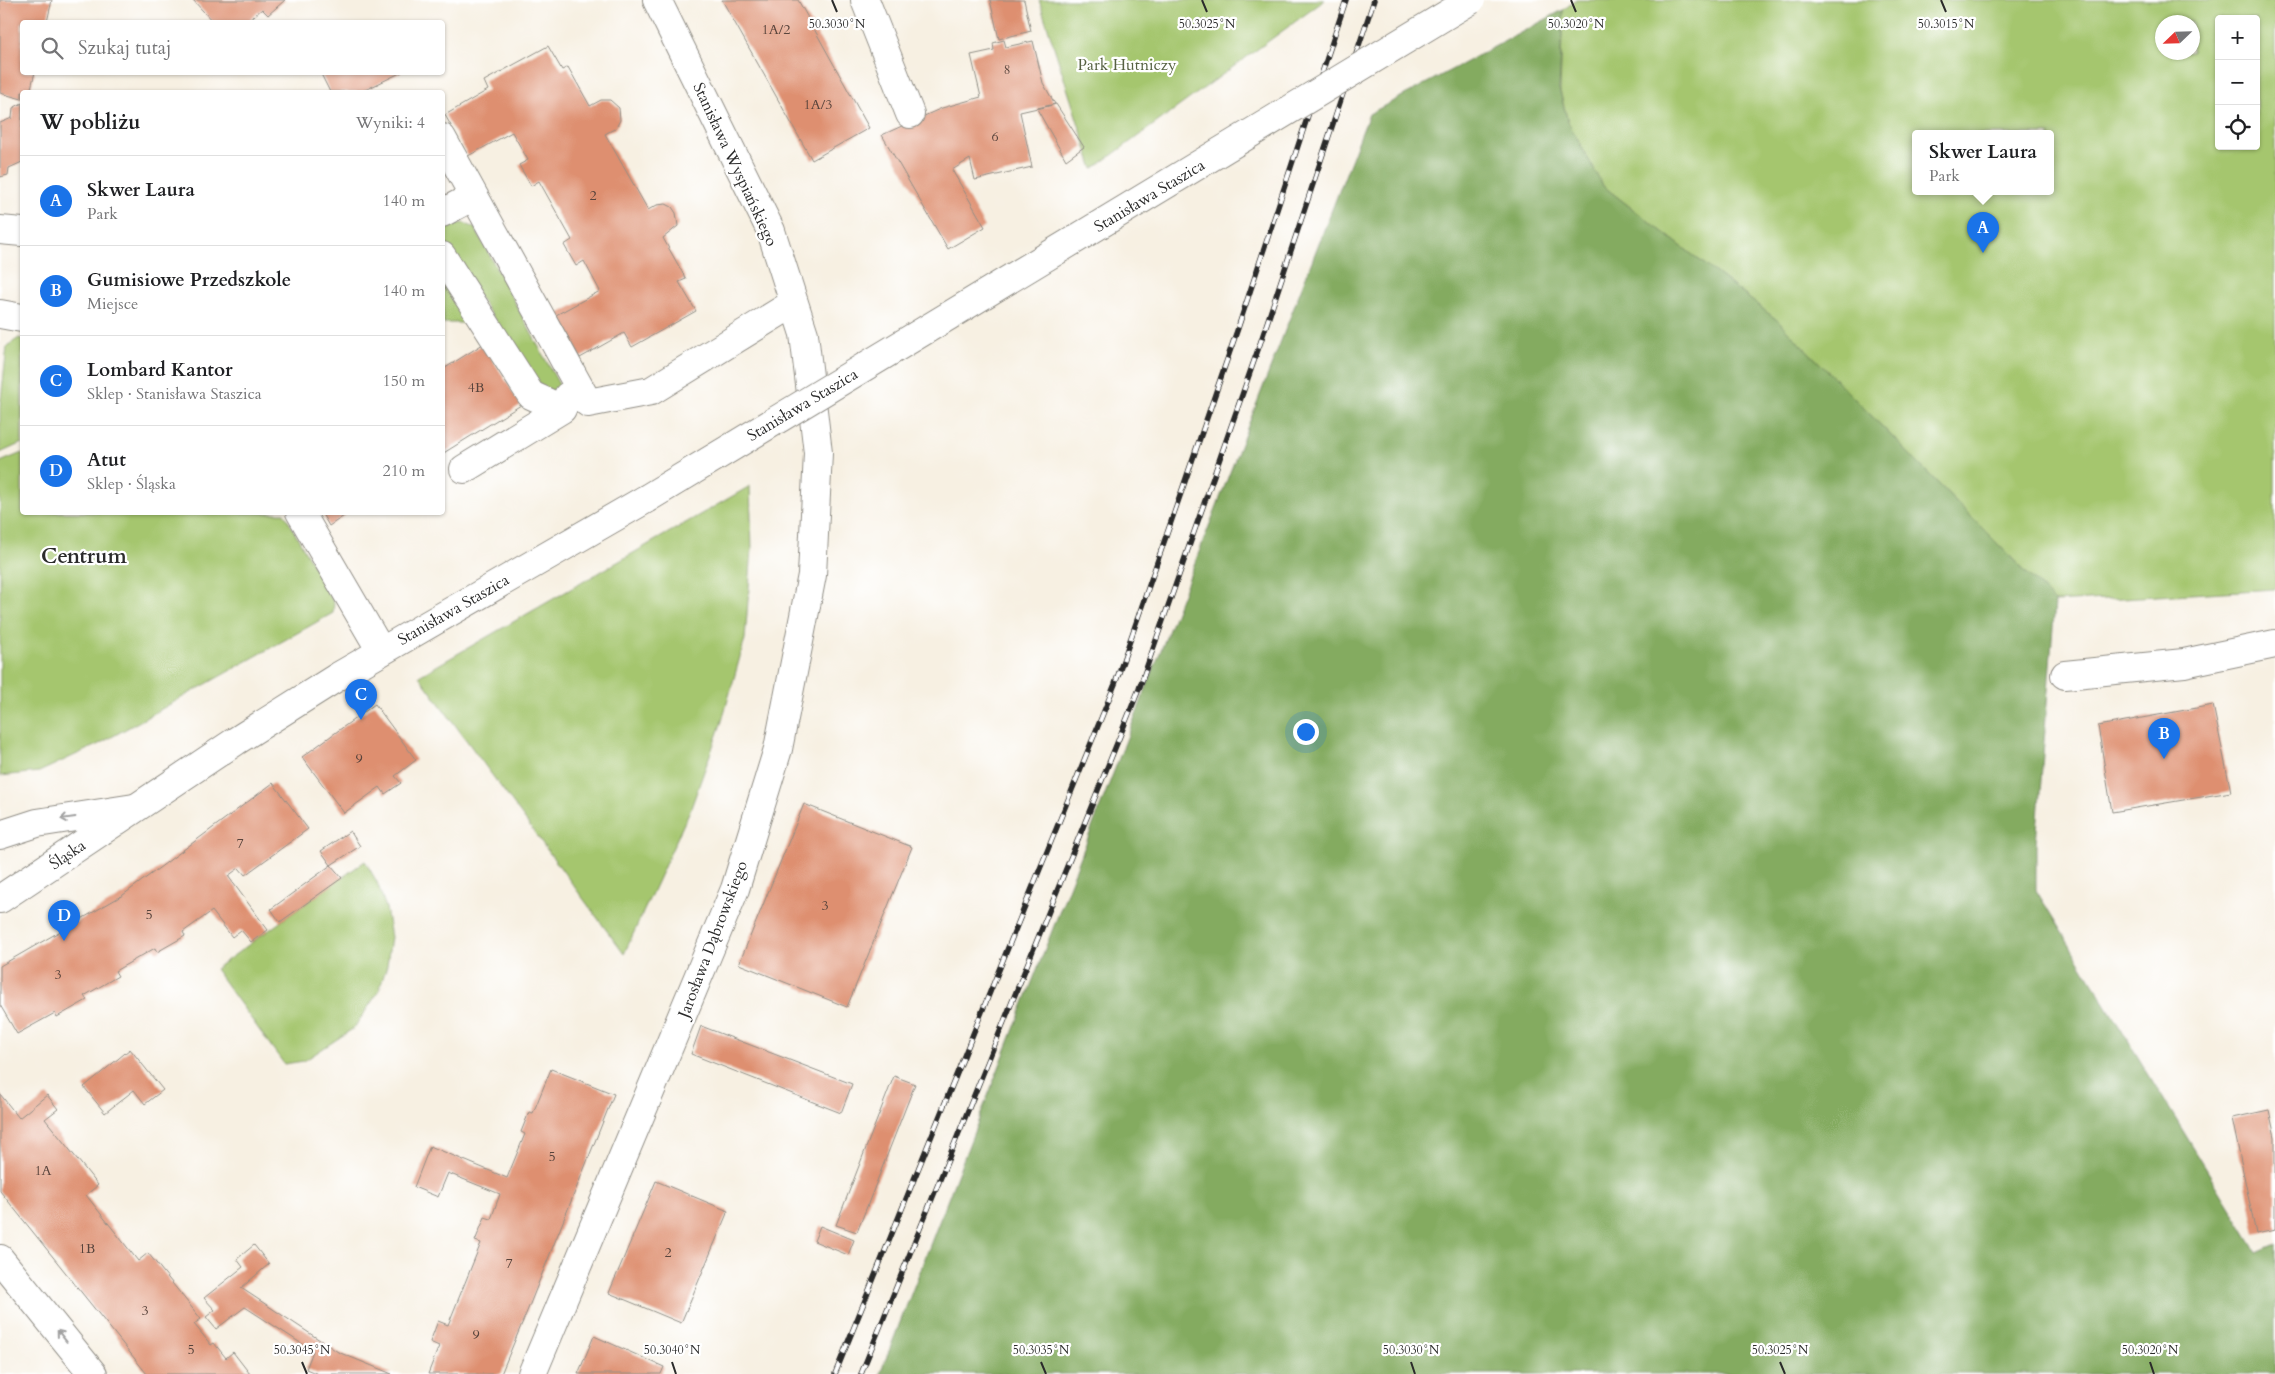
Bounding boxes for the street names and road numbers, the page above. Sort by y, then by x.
street label: Stanisława Wyspiańskiego [687,79,783,250]
street label: Stanisława Staszica [1090,154,1209,238]
street label: Stanisława Staszica [743,363,862,447]
street label: Stanisława Staszica [394,569,513,651]
street label: Śląska [45,835,90,875]
street label: Jarosława Dąbrowskiego [672,857,753,1023]

